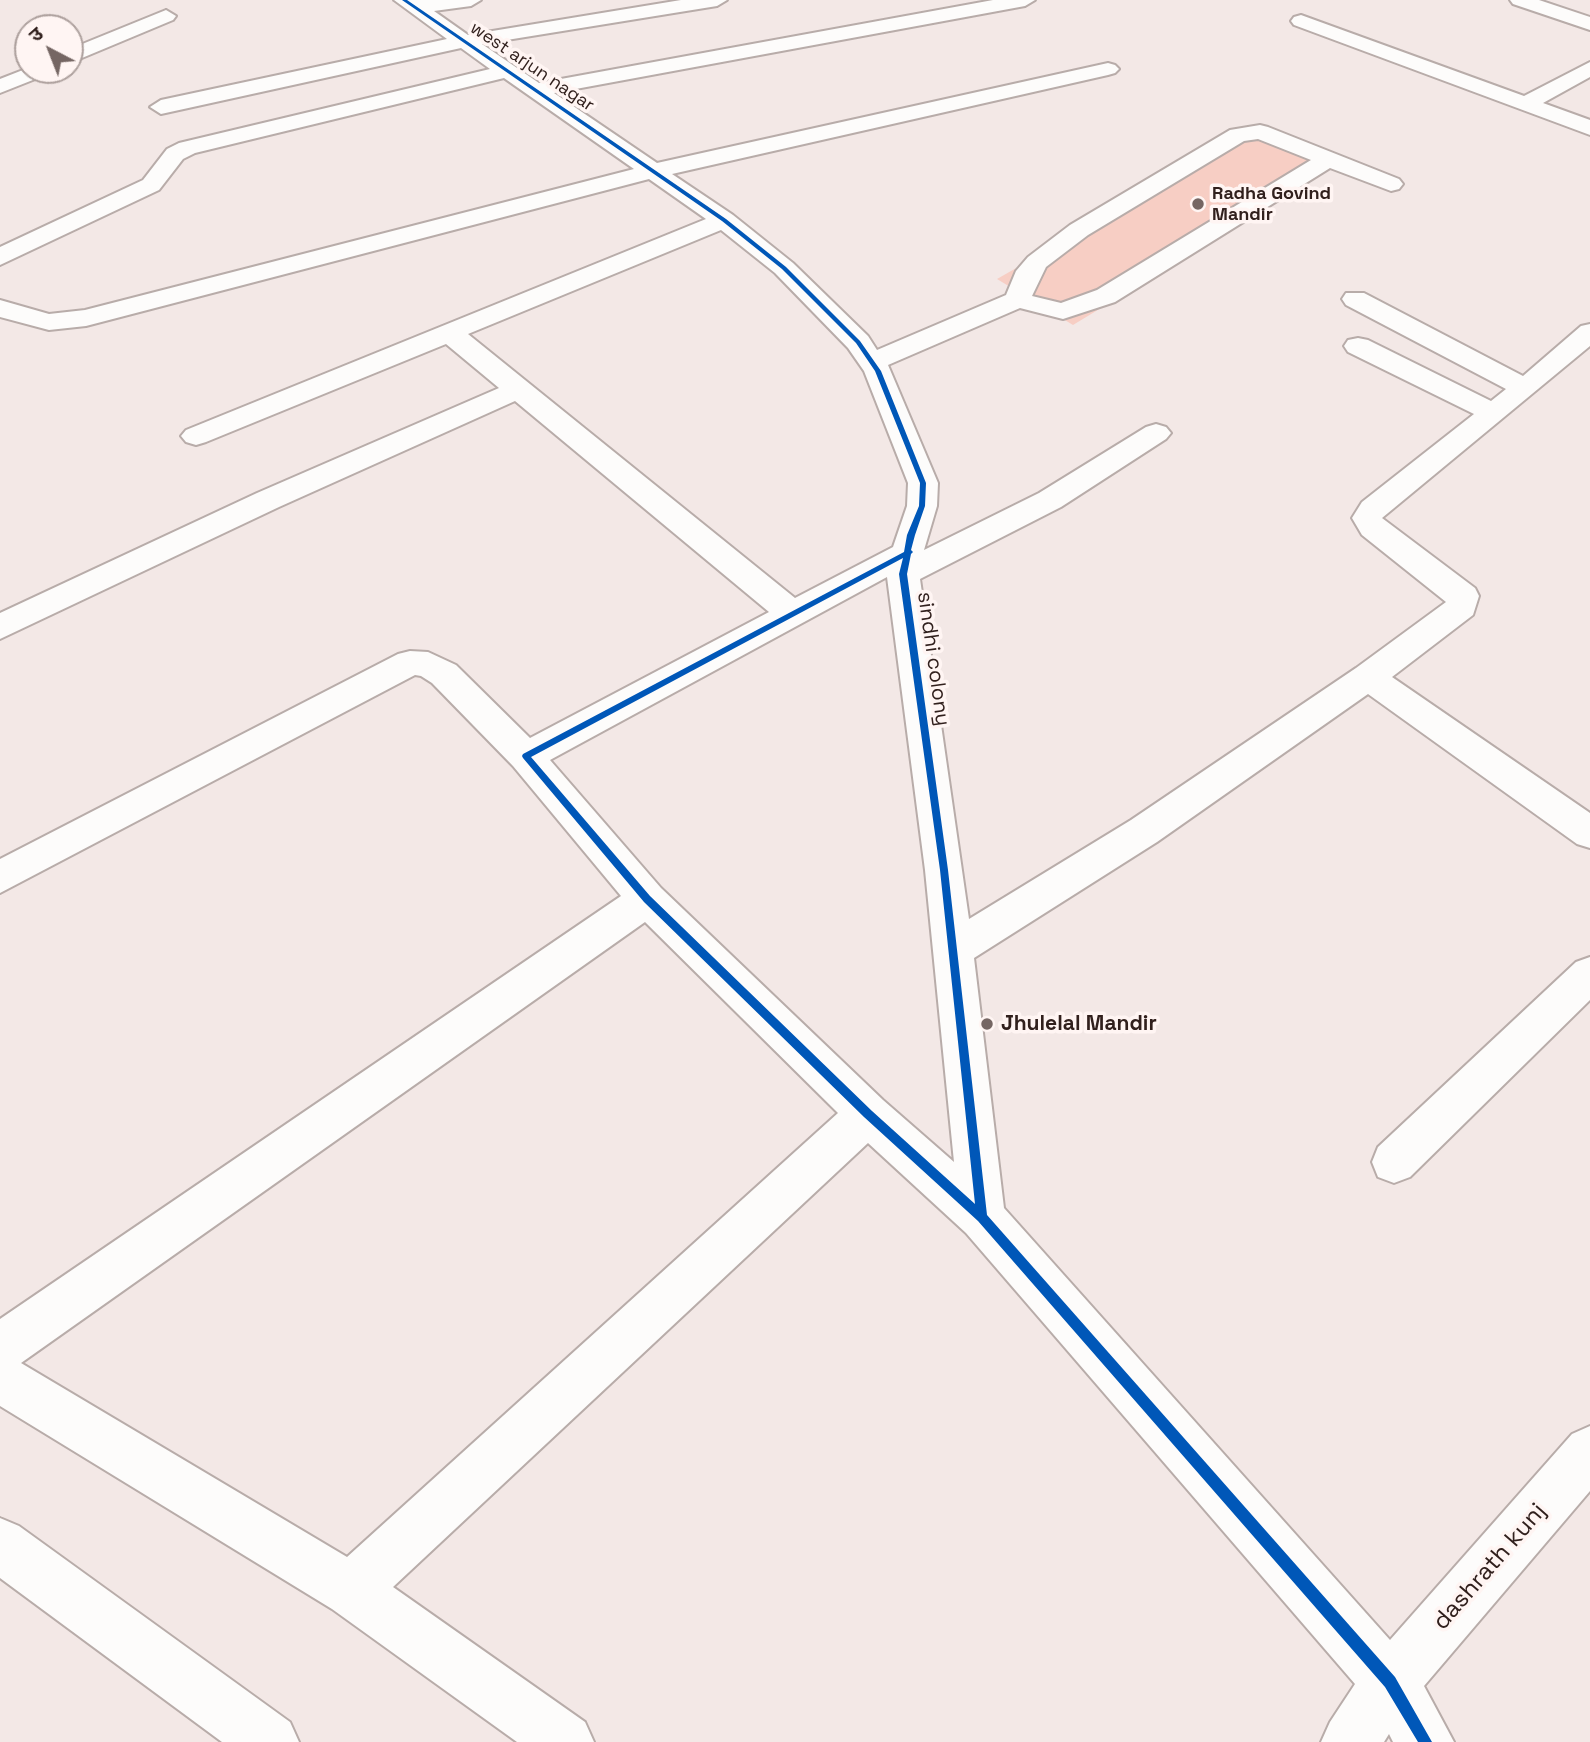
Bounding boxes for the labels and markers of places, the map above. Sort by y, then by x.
place label: Radha Govind Mandir [1212,183,1331,226]
marker: Radha Govind Mandir [1190,196,1206,212]
place label: Jhulelal Mandir [1001,1011,1157,1037]
marker: Jhulelal Mandir [979,1016,995,1032]

